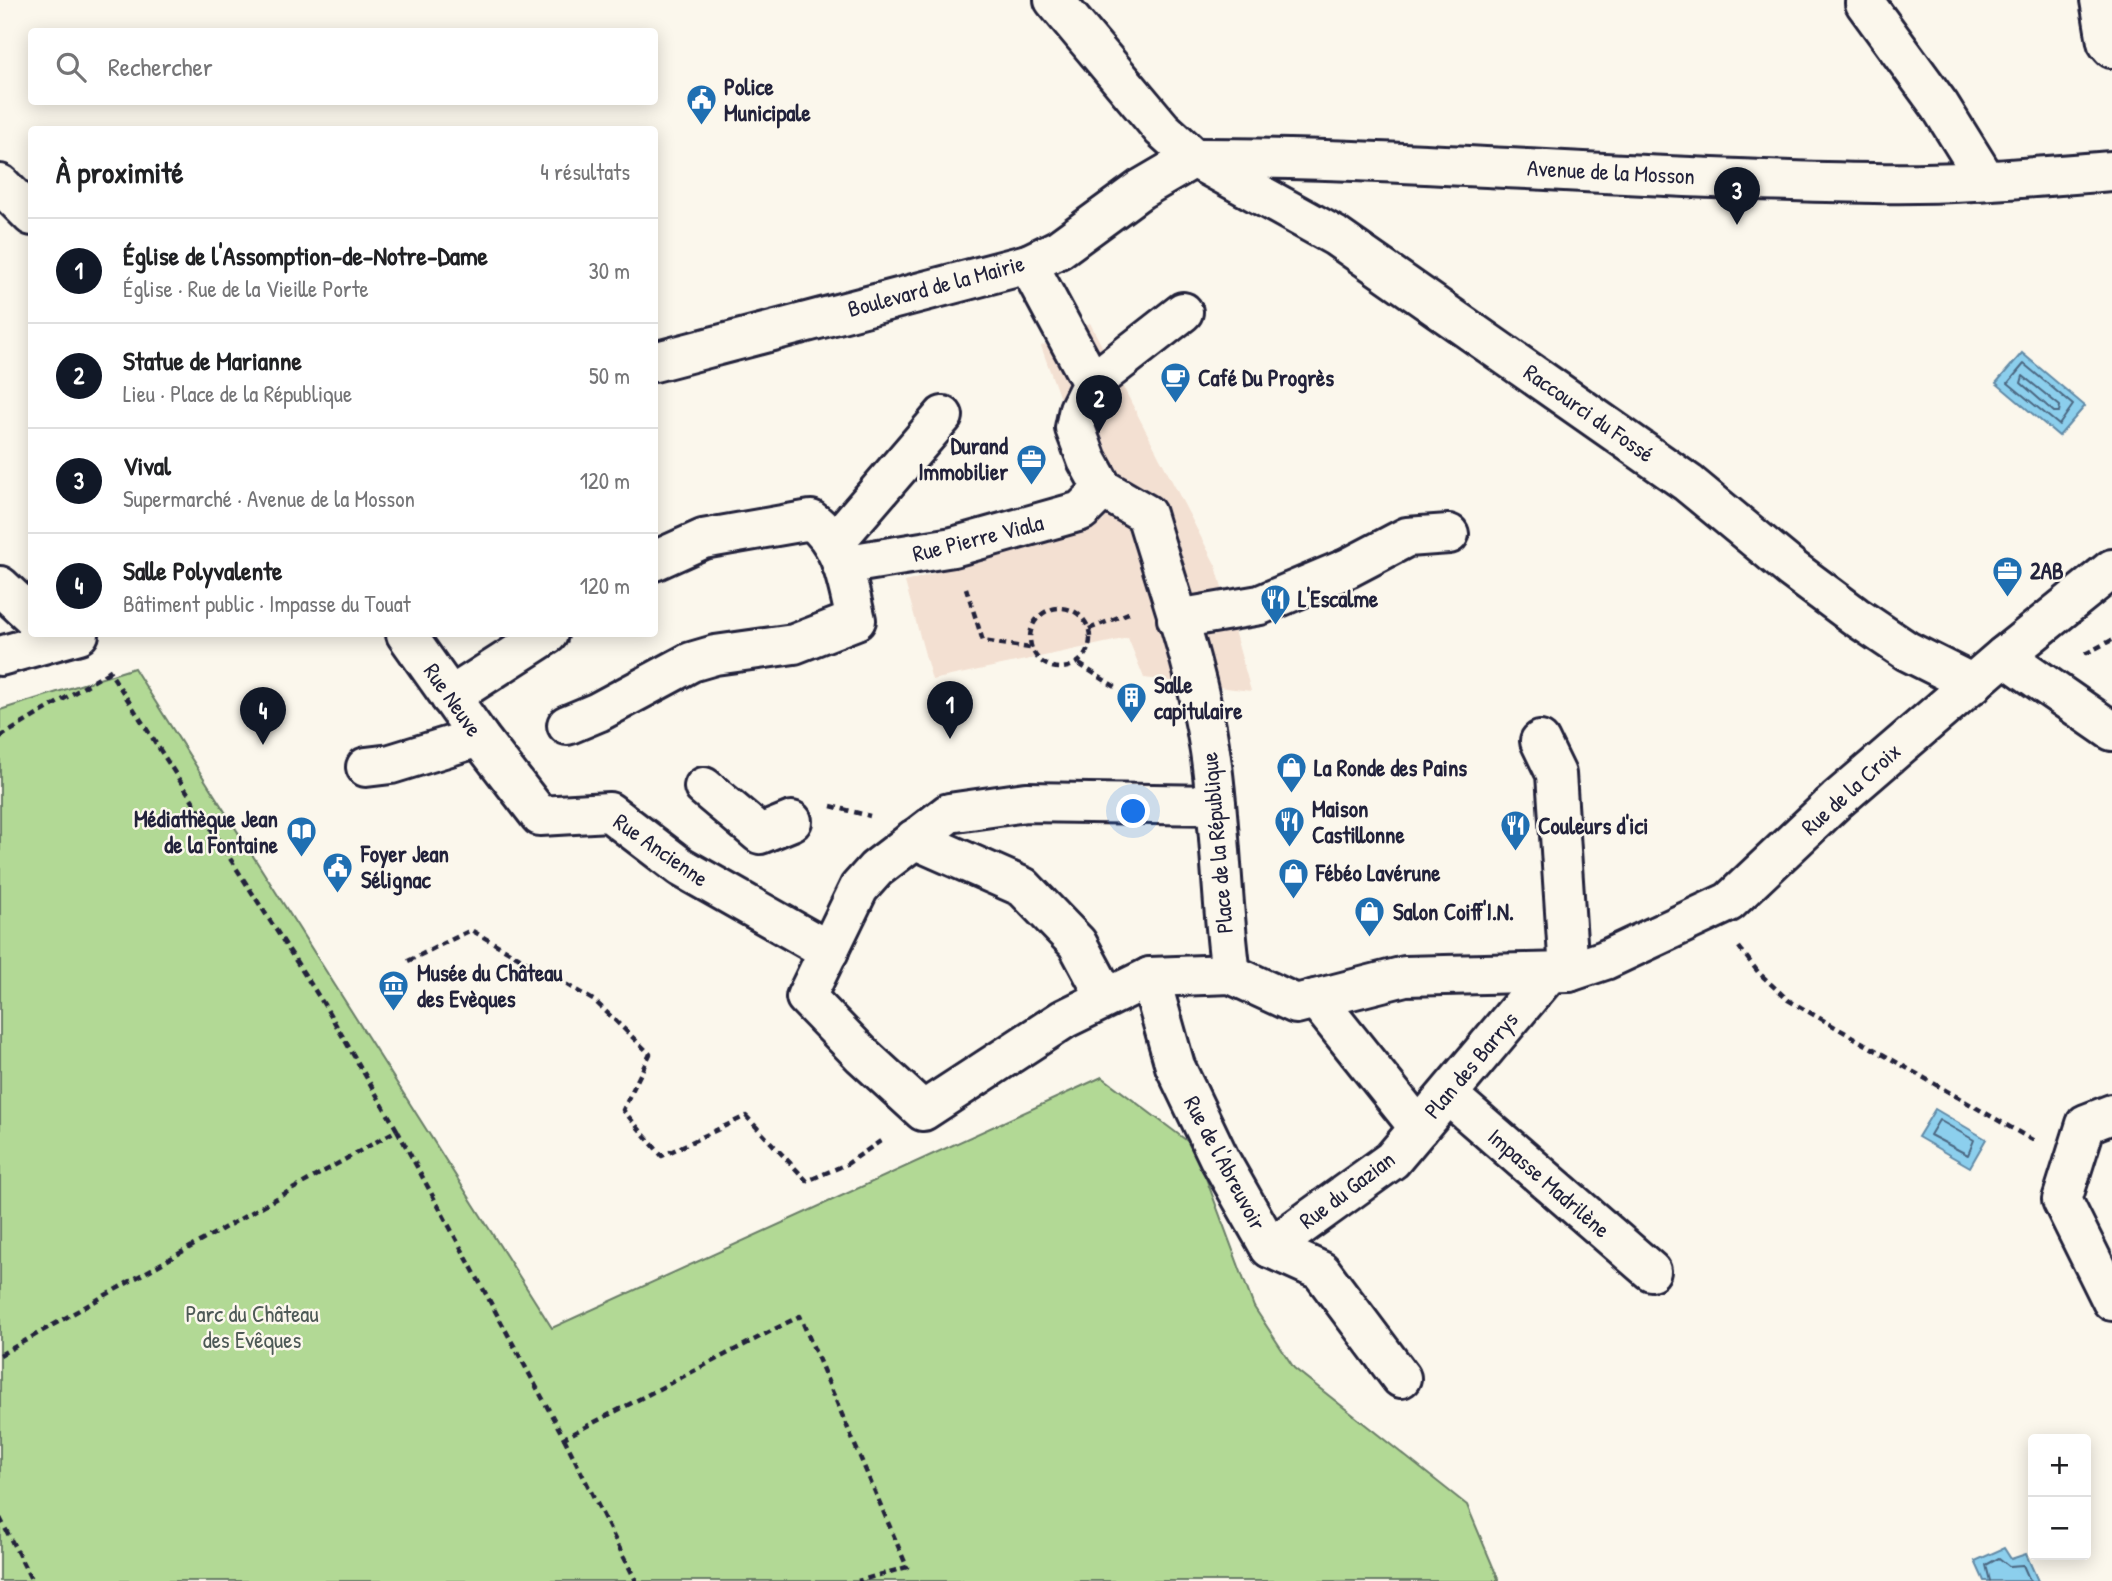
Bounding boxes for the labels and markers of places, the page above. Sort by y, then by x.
place label: Police Municipale [724,71,811,129]
public building icon: Police Municipale [684,83,718,127]
pin: 3 [1714,167,1760,225]
cafe icon: Café Du Progrès [1158,361,1192,405]
place label: Café Du Progrès [1198,362,1334,394]
pin: 2 [1076,375,1122,433]
place label: Durand Immobilier [918,430,1008,487]
office icon: Durand Immobilier [1014,442,1048,486]
office icon: 2AB [1990,554,2024,598]
place label: 2AB [2030,555,2064,586]
restaurant icon: L'Escalme [1258,582,1292,626]
place label: L'Escalme [1298,583,1379,614]
place label: Salle capitulaire [1154,669,1243,727]
pin: 1 [927,681,973,739]
building icon: Salle capitulaire [1114,681,1148,725]
pin: 4 [240,687,286,745]
shop icon: La Ronde des Pains [1274,751,1308,795]
place label: La Ronde des Pains [1314,752,1467,783]
place label: Maison Castillonne [1312,793,1406,850]
place label: Médiathèque Jean de la Fontaine [134,803,279,860]
restaurant icon: Maison Castillonne [1272,805,1306,849]
restaurant icon: Couleurs d'ici [1498,809,1532,853]
place label: Couleurs d'ici [1538,810,1649,841]
library icon: Médiathèque Jean de la Fontaine [284,815,318,859]
place label: Foyer Jean Sélignac [360,838,449,896]
public building icon: Foyer Jean Sélignac [321,850,355,894]
shop icon: Fébéo Lavérune [1276,856,1310,900]
place label: Fébéo Lavérune [1315,857,1441,888]
shop icon: Salon Coiff'I.N. [1353,895,1387,939]
place label: Salon Coiff'I.N. [1393,896,1514,927]
place label: Musée du Château des Evèques [417,957,563,1015]
museum icon: Musée du Château des Evèques [377,969,411,1013]

